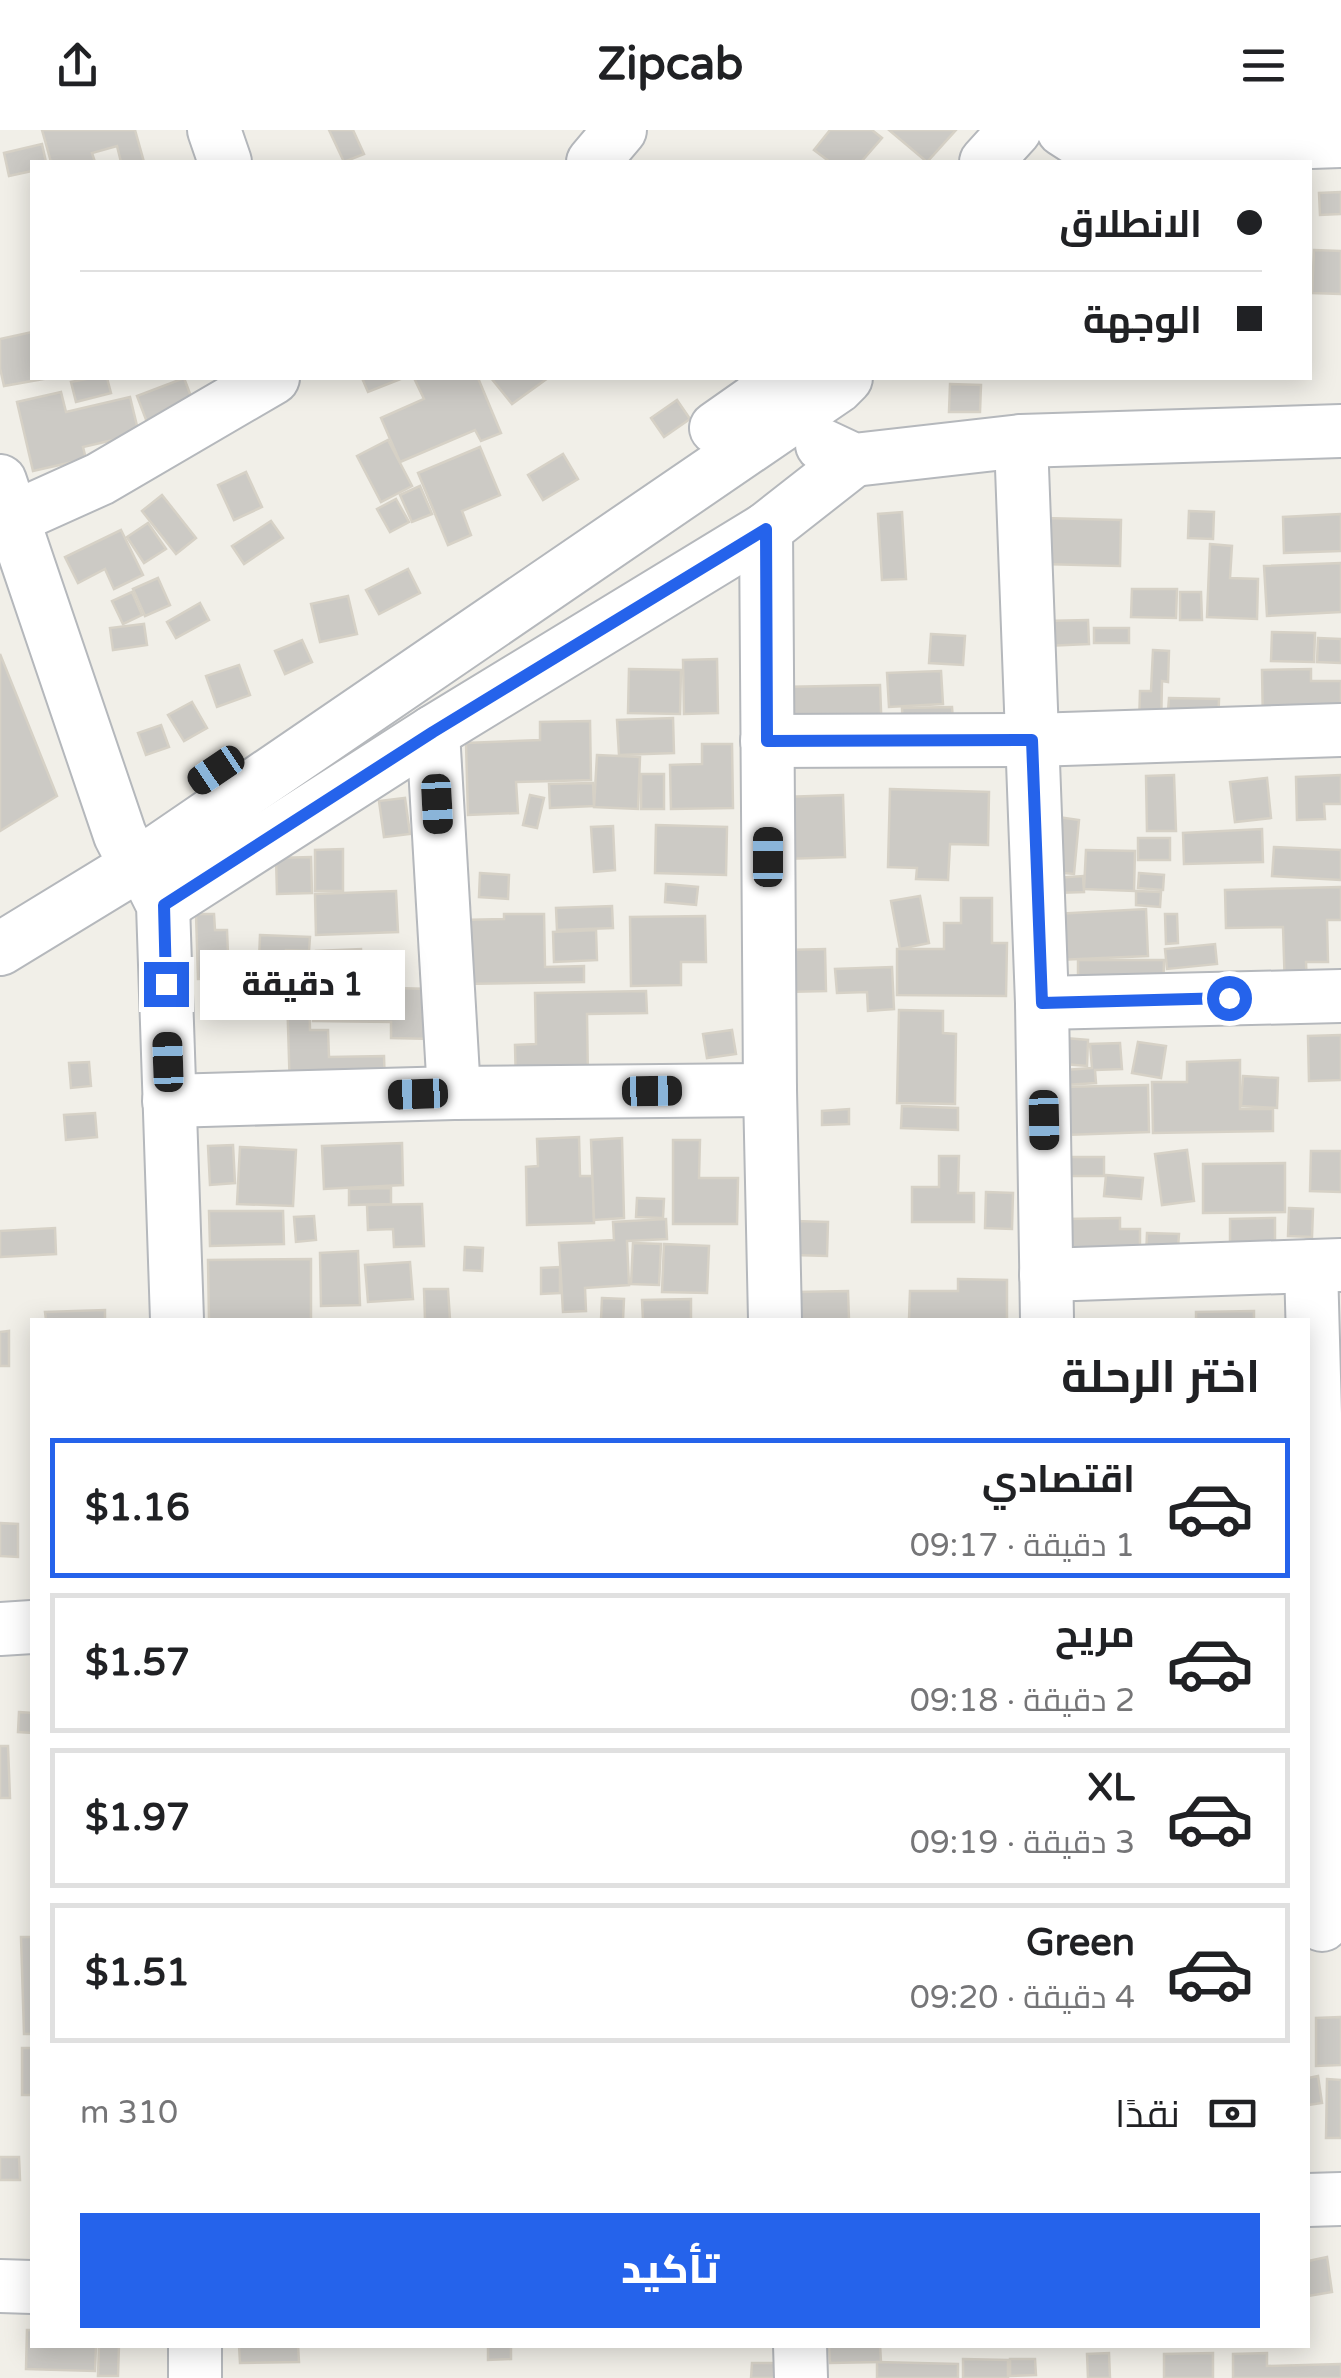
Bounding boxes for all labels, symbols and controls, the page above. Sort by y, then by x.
icon: share [50,38,105,93]
text: Zipcab [598,38,744,92]
icon: menu [1236,38,1291,93]
text: الانطلاق [1059,202,1202,248]
text: الوجهة [1083,298,1202,344]
car [183,741,249,799]
car [420,773,454,835]
car [753,827,783,887]
callout: 1 دقيقة [201,949,406,1019]
route end [144,962,189,1007]
text: 1 دقيقة [242,966,363,1004]
route start [1207,976,1252,1021]
car [152,1031,184,1093]
car [622,1075,682,1107]
car [387,1078,449,1110]
car [1028,1090,1060,1150]
text: اختر الرحلة [1061,1351,1260,1405]
text: اقتصادي [982,1457,1135,1503]
icon: car [1165,1463,1255,1553]
text: $1.16 [85,1485,190,1531]
text: 1 دقيقة · 09:17 [910,1527,1135,1565]
text: مريح [1055,1612,1135,1658]
icon: car [1165,1618,1255,1708]
text: $1.57 [85,1640,190,1686]
text: 2 دقيقة · 09:18 [910,1682,1135,1720]
text: XL [1088,1765,1135,1811]
icon: car [1165,1773,1255,1863]
text: $1.97 [85,1795,190,1841]
text: 3 دقيقة · 09:19 [910,1824,1135,1862]
text: Green [1026,1920,1135,1966]
icon: car [1165,1928,1255,2018]
text: $1.51 [85,1950,190,1996]
text: 4 دقيقة · 09:20 [910,1979,1135,2017]
icon: cash [1205,2086,1260,2141]
text: نقدًا [1115,2092,1180,2138]
text: 310 m [80,2094,178,2132]
button: تأكيد [80,2213,1260,2328]

